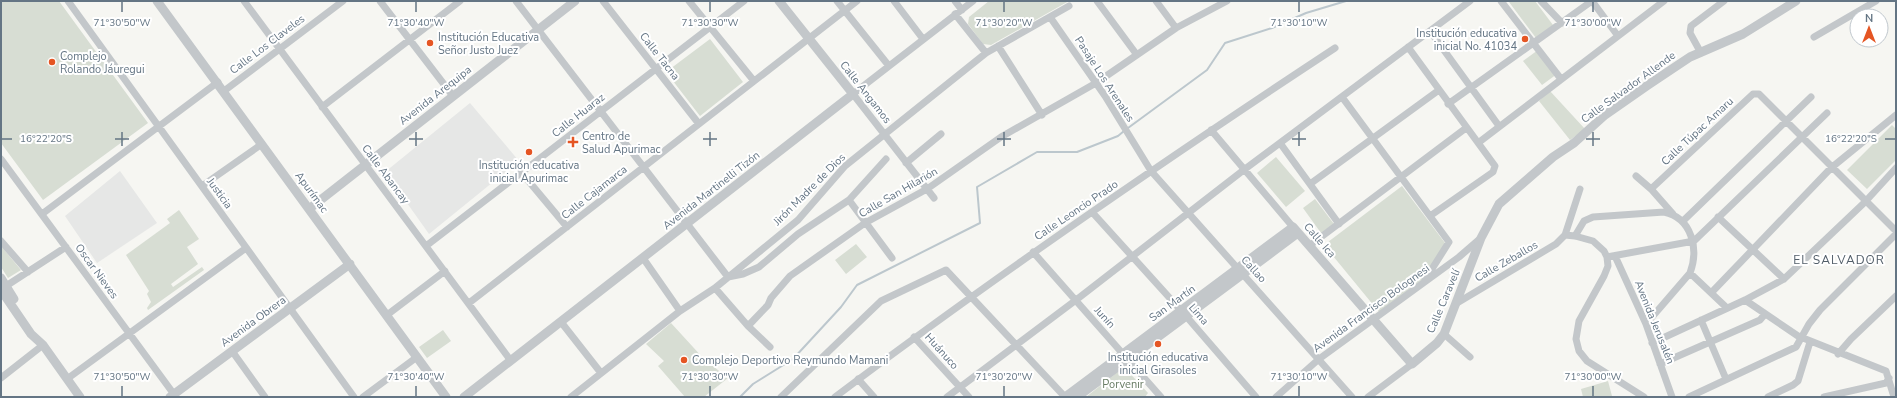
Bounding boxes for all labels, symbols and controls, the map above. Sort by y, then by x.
north arrow [1849,8,1889,48]
street label: Calle Los Claveles [227,11,308,78]
text: N [1865,11,1873,26]
text: 71°30'50"W [94,16,150,30]
text: 71°30'40"W [388,16,444,30]
text: 71°30'30"W [682,16,738,30]
text: 71°30'20"W [976,16,1032,30]
text: 71°30'10"W [1271,16,1327,30]
text: 71°30'00"W [1565,16,1621,30]
place label: Institución educativa inicial No. 41034 [1416,26,1517,54]
street label: Calle Tacna [636,29,683,84]
place label: Institución Educativa Señor Justo Juez [438,30,539,58]
street label: Pasaje Los Arenales [1071,34,1138,125]
marker: Institución educativa inicial No. 41034 [1520,34,1530,44]
marker: Institución Educativa Señor Justo Juez [425,38,435,48]
street label: Calle Salvador Allende [1578,48,1679,127]
place label: Complejo Rolando Jáuregui [60,49,145,77]
marker: Complejo Rolando Jáuregui [47,57,57,67]
street label: Calle Angamos [836,58,895,127]
street label: Avenida Arequipa [396,62,475,128]
street label: Calle Huaraz [549,90,608,141]
street label: Calle Túpac Amaru [1658,94,1737,169]
place label: Centro de Salud Apurimac [582,129,661,157]
text: 16°22'20"S [20,132,72,146]
text: 16°22'20"S [1825,132,1877,146]
marker: Centro de Salud Apurimac [567,136,579,148]
street label: Calle Abancay [358,141,413,208]
marker: Institución educativa inicial Apurimac [524,147,534,157]
street label: Avenida Martinelli Tizón [660,148,763,233]
street label: Jirón Madre de Dios [769,150,849,230]
place label: Institución educativa inicial Apurimac [479,158,579,186]
street label: Calle Cajamarca [558,162,630,223]
street label: Calle San Hilarión [856,164,940,221]
street label: Apurímac [292,169,332,216]
street label: Justicia [203,174,236,212]
street label: Calle Leoncio Prado [1031,177,1121,244]
street label: Calle Ica [1300,220,1339,261]
street label: Calle Zeballos [1472,237,1541,286]
street label: Oscar Nieves [72,241,122,302]
district label: EL SALVADOR [1793,252,1885,268]
street label: Callao [1238,253,1270,286]
street label: Avenida Francisco Bolognesi [1310,261,1433,356]
street label: Calle Caravelí [1423,266,1464,335]
street label: Avenida Jerusalén [1631,278,1678,366]
street label: San Martín [1146,282,1198,325]
street label: Avenida Obrera [218,293,289,350]
street label: Lima [1185,300,1212,328]
street label: Junín [1090,302,1118,332]
street label: Huánuco [921,330,962,373]
marker: Institución educativa inicial Girasoles [1153,339,1163,349]
place label: Institución educativa inicial Girasoles [1108,350,1208,378]
place label: Complejo Deportivo Reymundo Mamani [692,353,888,368]
marker: Complejo Deportivo Reymundo Mamani [679,355,689,365]
text: 71°30'50"W [94,370,150,384]
text: 71°30'40"W [388,370,444,384]
text: 71°30'30"W [682,370,738,384]
text: 71°30'20"W [976,370,1032,384]
text: 71°30'10"W [1271,370,1327,384]
text: 71°30'00"W [1565,370,1621,384]
park label: Porvenir [1102,377,1144,392]

